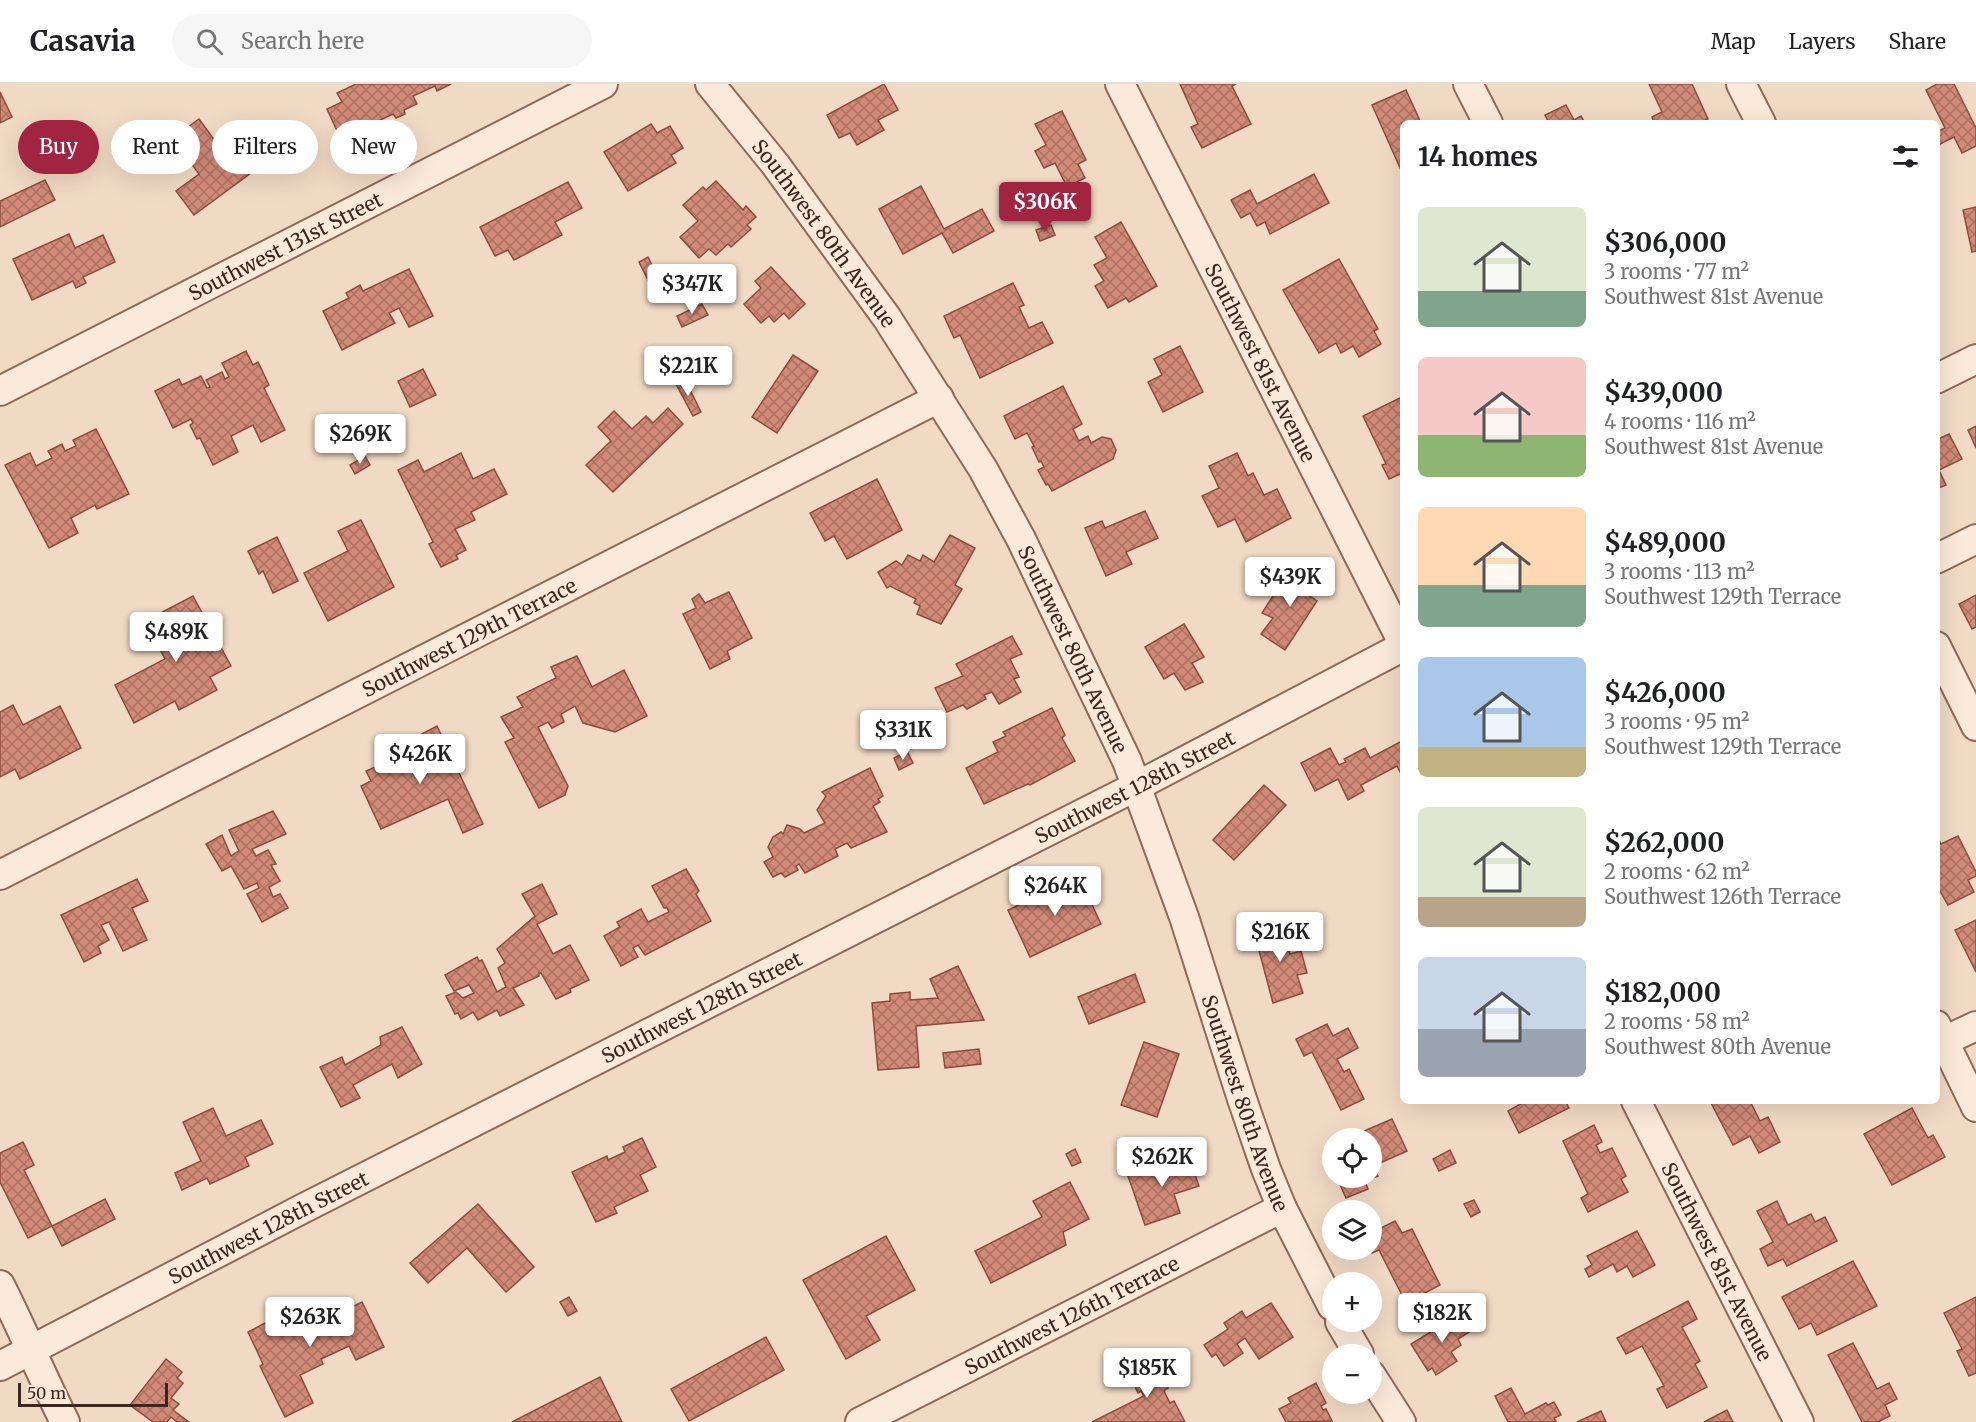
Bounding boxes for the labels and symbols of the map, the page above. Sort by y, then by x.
street label: Southwest 80th Avenue [747,134,902,332]
pin: $306K [1003,182,1087,233]
street label: Southwest 131st Street [184,186,386,306]
street label: Southwest 81st Avenue [1200,259,1322,466]
pin: $347K [650,264,734,315]
pin: $221K [646,346,730,397]
pin: $269K [318,414,402,465]
street label: Southwest 80th Avenue [1013,541,1134,757]
pin: $439K [1248,557,1332,608]
street label: Southwest 129th Terrace [358,572,580,702]
pin: $489K [134,612,218,663]
pin: $331K [861,710,945,761]
street label: Southwest 128th Street [1030,724,1239,848]
pin: $426K [378,734,462,785]
pin: $264K [1013,866,1097,917]
pin: $216K [1238,912,1322,963]
street label: Southwest 128th Street [597,945,806,1068]
street label: Southwest 80th Avenue [1197,992,1294,1215]
pin: $262K [1120,1137,1204,1188]
street label: Southwest 81st Avenue [1657,1158,1778,1365]
street label: Southwest 128th Street [164,1165,372,1289]
street label: Southwest 126th Terrace [960,1250,1183,1380]
pin: $182K [1400,1293,1484,1344]
pin: $263K [268,1297,352,1348]
pin: $185K [1105,1348,1189,1399]
scale bar [18,1380,168,1408]

